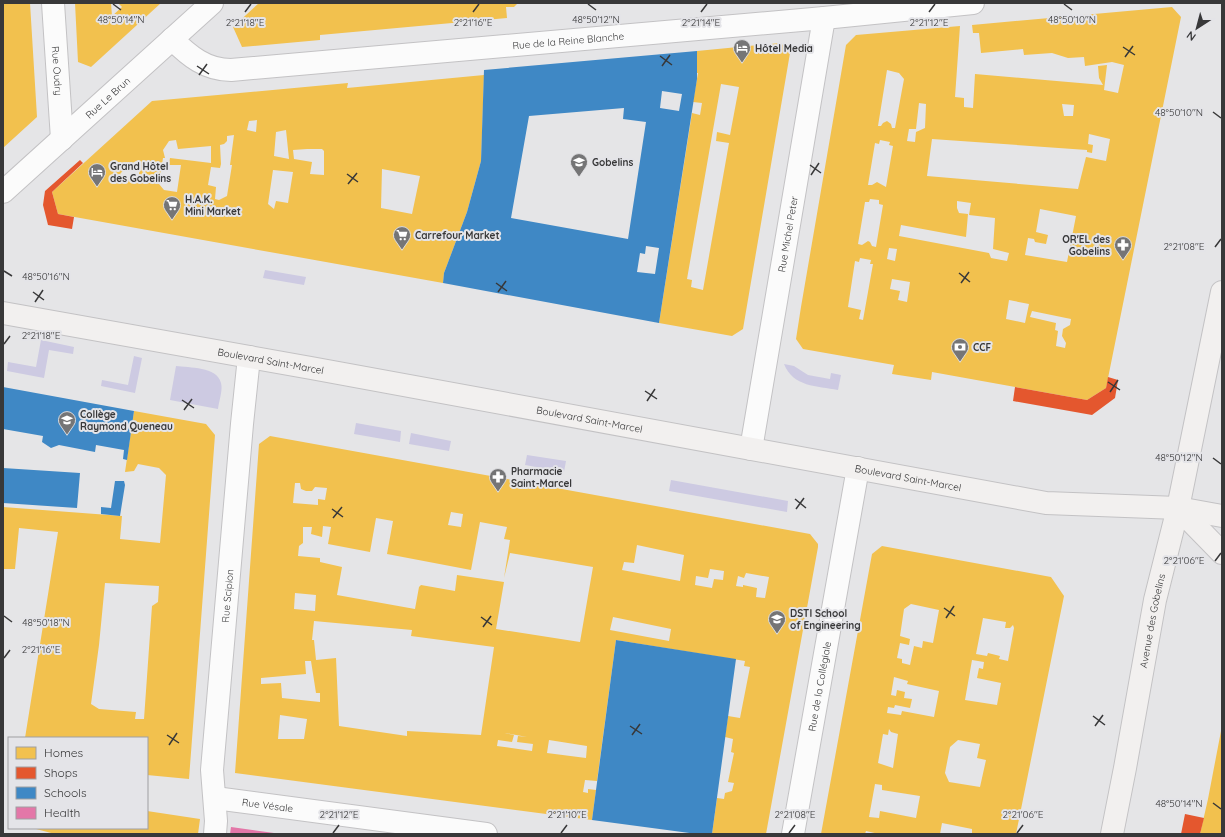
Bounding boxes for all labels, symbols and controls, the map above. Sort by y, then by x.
north arrow [1177,8,1217,48]
text: 48°50'14"N [97,13,145,26]
text: 48°50'12"N [572,13,620,26]
text: 48°50'10"N [1048,13,1096,26]
text: 2°21'18"E [226,16,265,29]
text: 2°21'16"E [454,16,493,29]
text: 2°21'14"E [682,16,720,29]
text: 2°21'12"E [910,16,949,29]
text: N [1184,28,1199,44]
street label: Rue de la Reine Blanche [512,29,625,52]
hotel icon: Hôtel Media [732,38,752,63]
place label: Hôtel Media [755,42,813,55]
street label: Rue Oudry [49,46,66,96]
street label: Rue Le Brun [82,74,133,121]
text: 48°50'10"N [1155,106,1203,119]
school or university icon: Gobelins [569,152,589,177]
place label: Gobelins [592,156,633,169]
place label: Grand Hôtel des Gobelins [110,160,171,185]
hotel icon: Grand Hôtel des Gobelins [87,162,107,187]
place label: H.A.K. Mini Market [185,193,241,218]
supermarket icon: H.A.K. Mini Market [162,195,182,220]
street label: Rue Michel Peter [775,195,800,273]
supermarket icon: Carrefour Market [392,225,412,250]
place label: Carrefour Market [415,229,500,242]
place label: OR'EL des Gobelins [1062,233,1110,258]
pharmacy icon: OR'EL des Gobelins [1113,235,1133,260]
text: 2°21'08"E [1164,240,1205,253]
text: 48°50'16"N [22,270,70,283]
text: 2°21'18"E [22,329,61,342]
bank icon: CCF [950,337,970,362]
place label: CCF [973,341,992,354]
street label: Boulevard Saint-Marcel [217,345,325,377]
street label: Boulevard Saint-Marcel [535,403,644,435]
place label: Collège Raymond Queneau [80,408,173,433]
school or university icon: Collège Raymond Queneau [57,410,77,435]
text: 48°50'12"N [1155,451,1203,464]
street label: Boulevard Saint-Marcel [854,462,962,494]
place label: Pharmacie Saint-Marcel [511,465,572,490]
pharmacy icon: Pharmacie Saint-Marcel [488,467,508,492]
text: 2°21'06"E [1164,554,1205,567]
street label: Rue Scipion [218,569,236,623]
street label: Avenue des Gobelins [1137,572,1168,669]
place label: DSTI School of Engineering [790,607,861,632]
school or university icon: DSTI School of Engineering [767,609,787,634]
text: 48°50'18"N [22,616,70,629]
street label: Rue de la Collégiale [805,640,834,732]
text: 2°21'16"E [22,643,61,656]
legend [8,737,148,829]
text: Homes [44,745,84,760]
text: Shops [44,765,78,780]
text: Schools [44,785,87,800]
street label: Rue Vésale [241,795,294,815]
text: 48°50'14"N [1155,797,1203,810]
text: Health [44,805,80,820]
text: 2°21'12"E [320,808,359,821]
text: 2°21'10"E [547,808,587,821]
text: 2°21'08"E [775,808,816,821]
text: 2°21'06"E [1003,808,1044,821]

